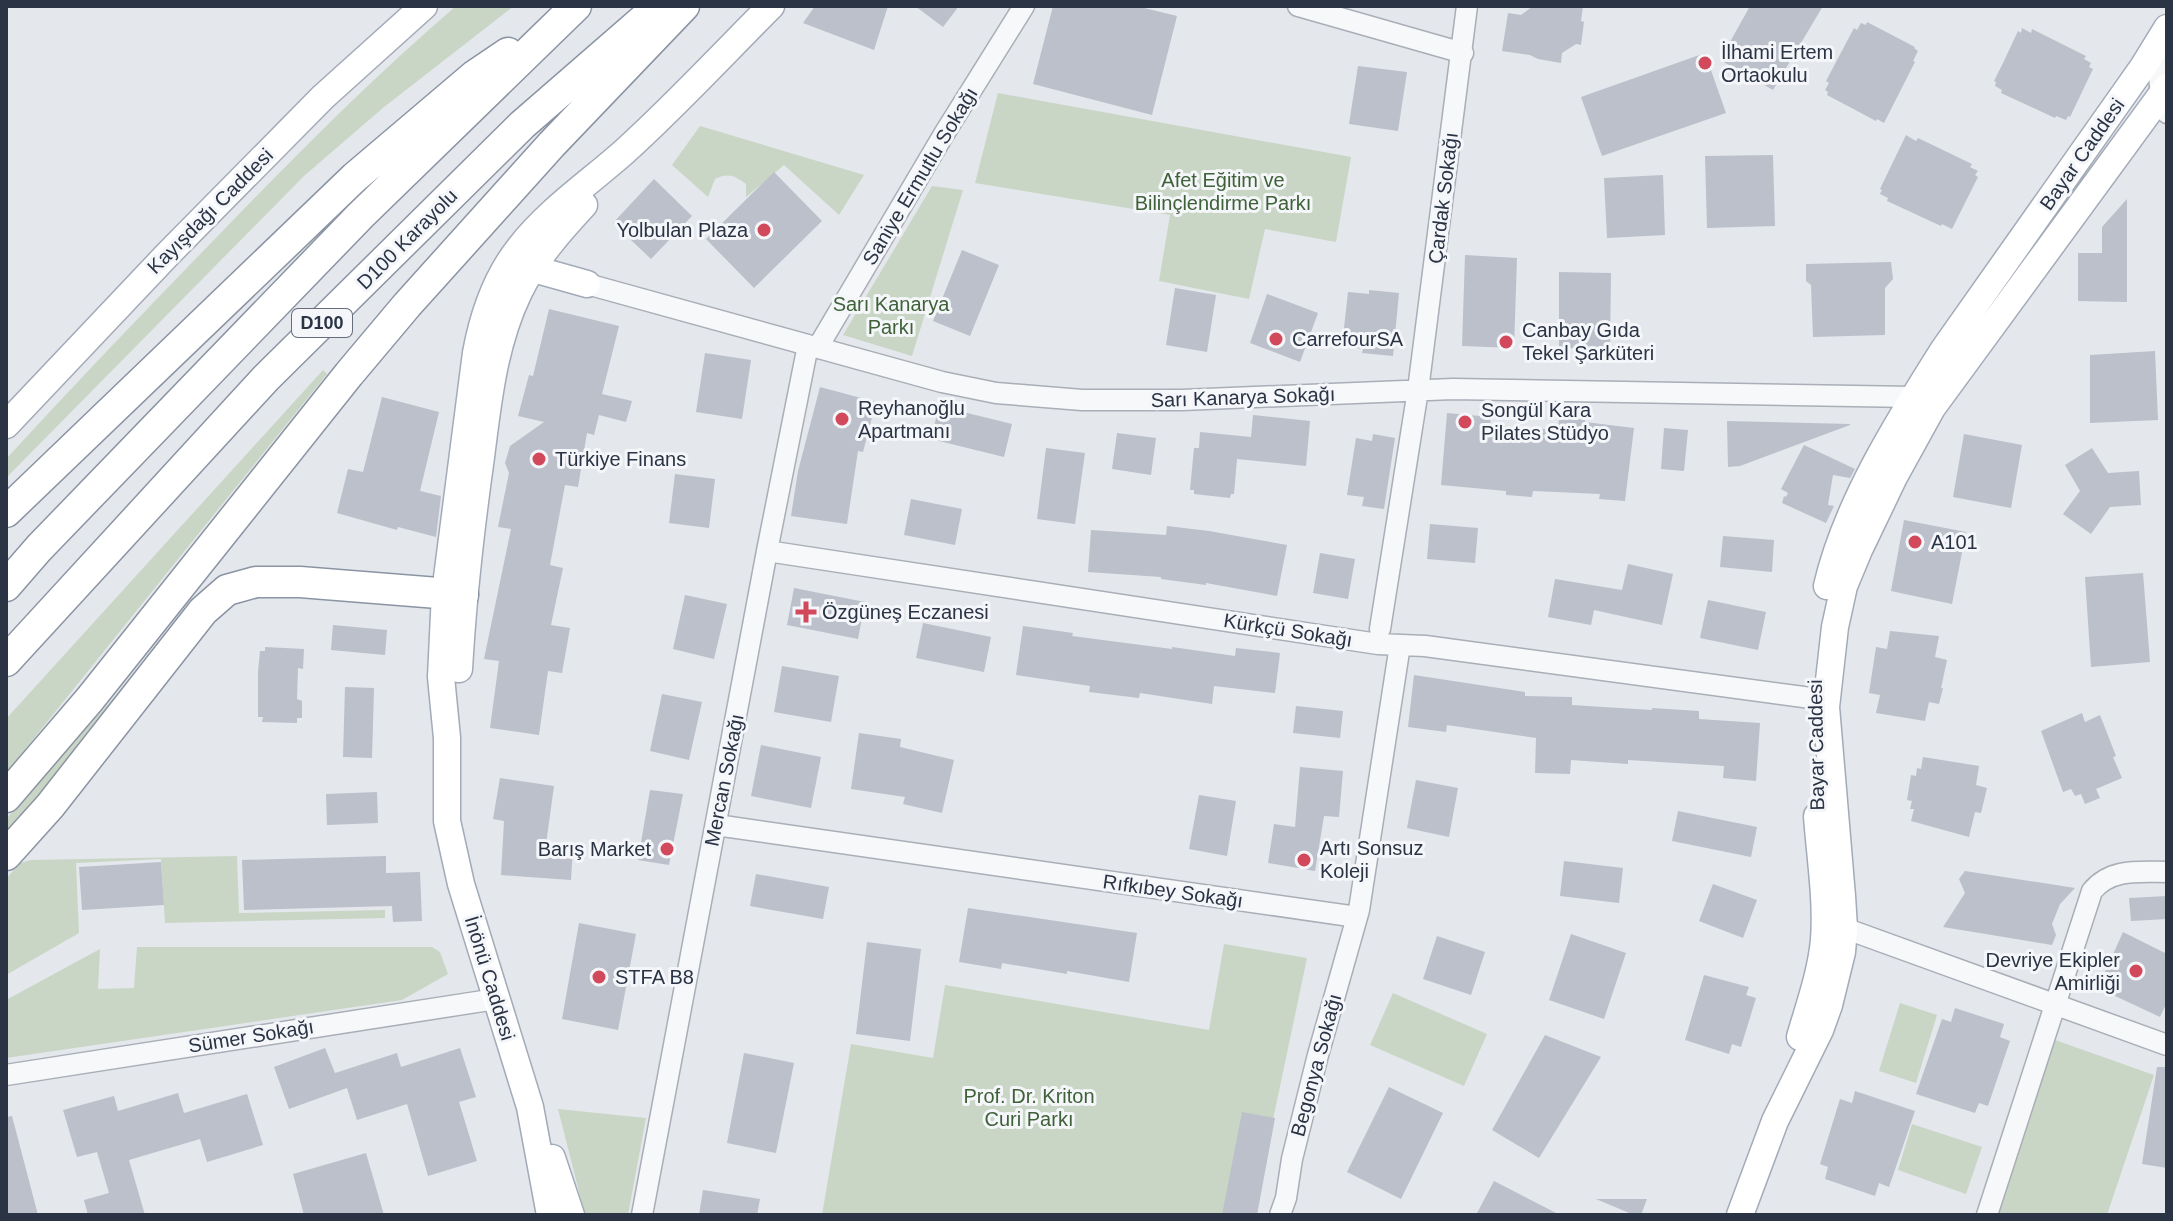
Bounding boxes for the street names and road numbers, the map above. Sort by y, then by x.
street label: Saniye Ermutlu Sokağı [858,83,982,269]
street label: Bayar Caddesi [2035,94,2129,214]
street label: Çardak Sokağı [1424,131,1462,265]
street label: Kayışdağı Caddesi [143,144,277,278]
street label: D100 Karayolu [352,184,462,294]
road number: D100 [292,309,352,337]
street label: Sarı Kanarya Sokağı [1150,383,1336,411]
street label: Kürkçü Sokağı [1222,609,1354,651]
street label: Bayar Caddesi [1804,679,1828,811]
street label: Mercan Sokağı [700,712,748,848]
street label: Rıfkıbey Sokağı [1102,870,1244,912]
street label: İnönü Caddesi [461,913,519,1043]
street label: Begonya Sokağı [1286,991,1346,1139]
street label: Sümer Sokağı [187,1015,315,1057]

